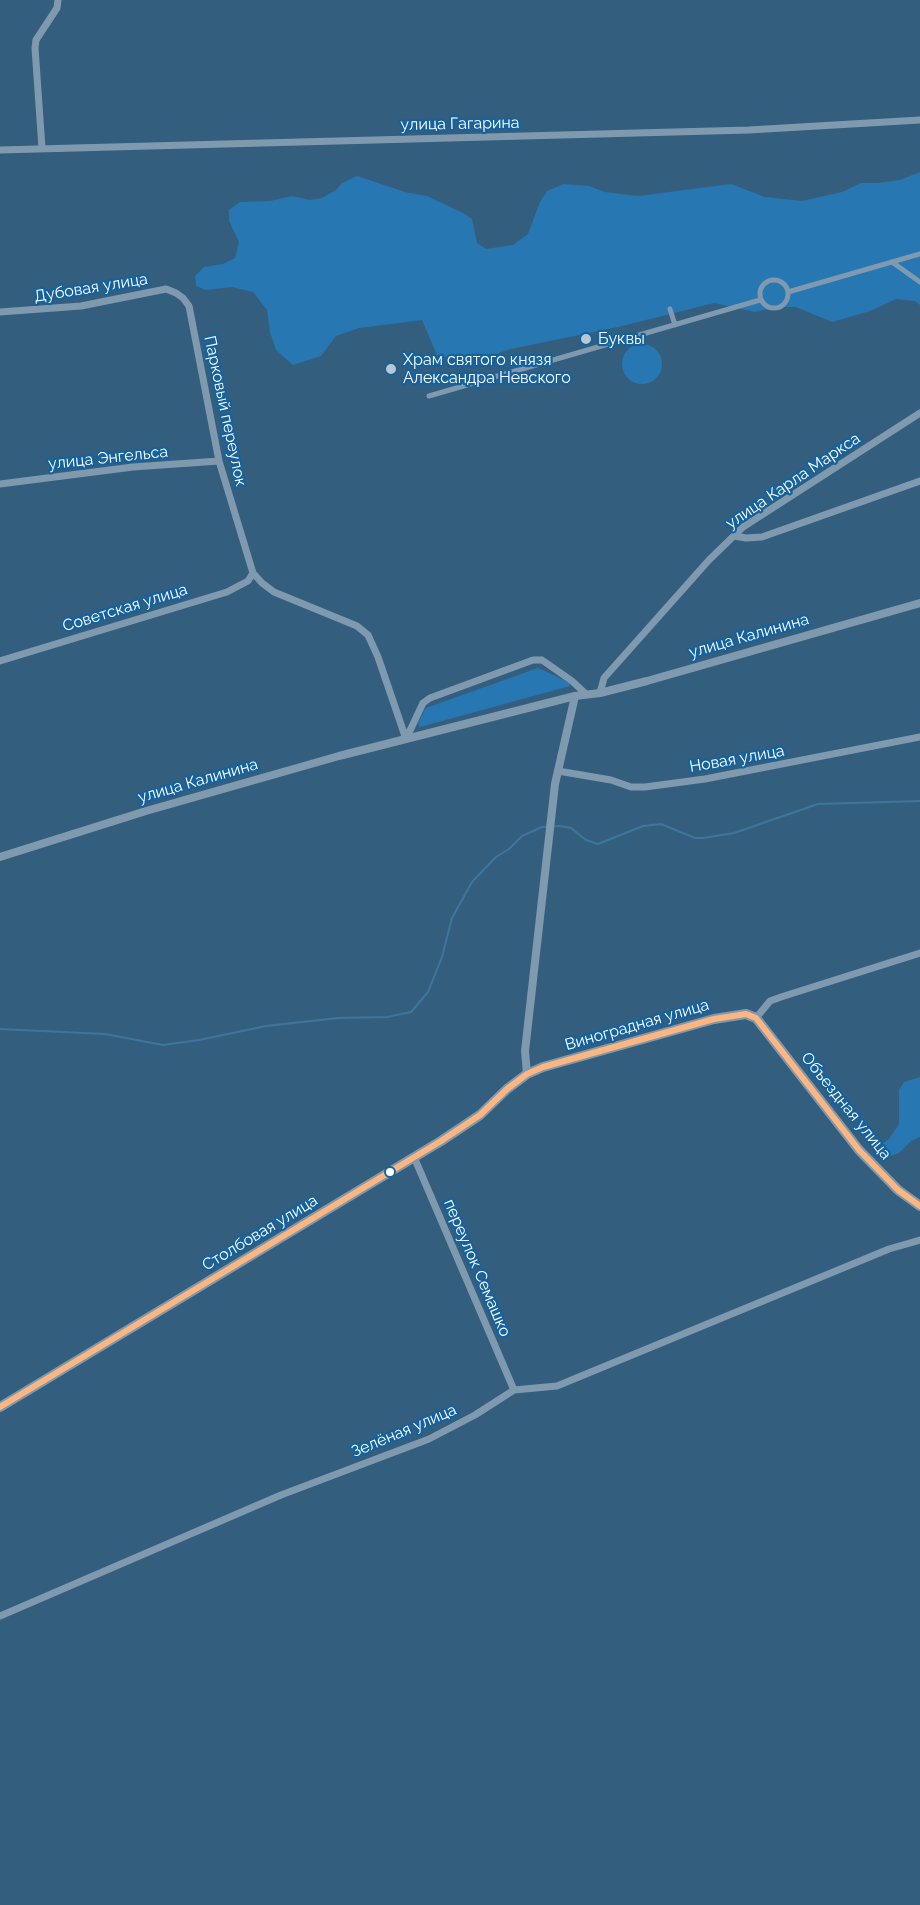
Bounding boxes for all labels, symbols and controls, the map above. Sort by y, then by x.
street label: улица Гагарина [400,113,520,135]
street label: Дубовая улица [33,270,149,306]
place label: Буквы [598,329,645,349]
marker: Буквы [579,332,593,346]
street label: Парковый переулок [200,334,250,488]
place label: Храм святого князя Александра Невского [403,350,571,388]
marker: Храм святого князя Александра Невского [384,362,398,376]
street label: улица Карла Маркса [722,429,864,533]
street label: улица Энгельса [47,442,169,474]
street label: Советская улица [60,580,190,636]
street label: улица Калинина [687,610,811,662]
street label: Новая улица [688,741,786,777]
street label: улица Калинина [136,755,260,807]
street label: Виноградная улица [563,995,711,1055]
street label: Объездная улица [797,1048,895,1164]
unlabelled marker [384,1166,396,1178]
street label: Столбовая улица [199,1191,321,1275]
street label: переулок Семашко [439,1196,515,1340]
street label: Зелёная улица [349,1400,459,1462]

